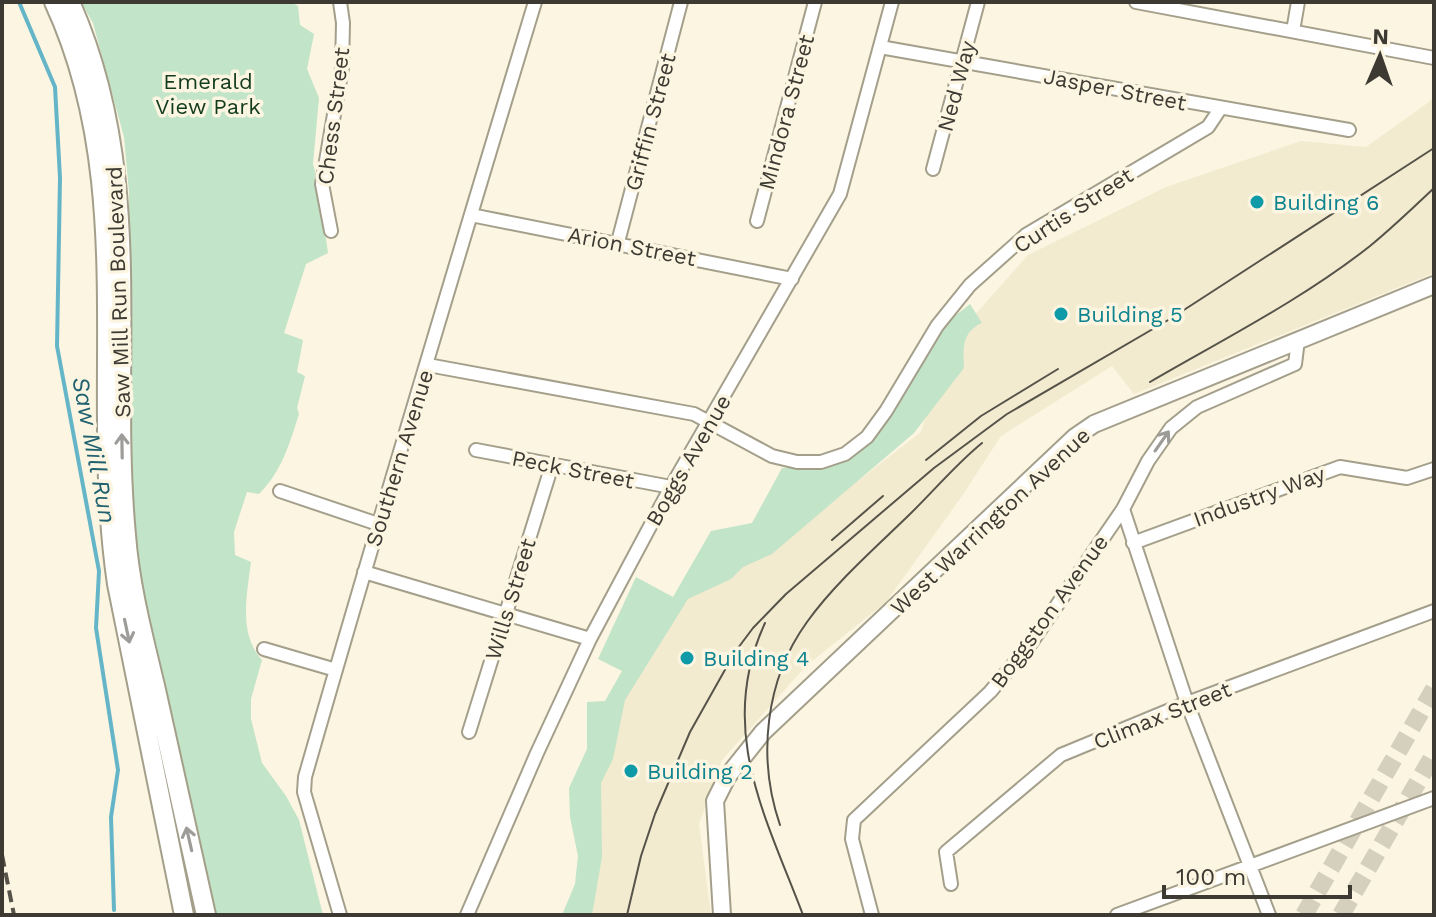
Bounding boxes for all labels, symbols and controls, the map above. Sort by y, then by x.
north arrow [1340,16,1420,96]
text: N [1372,24,1389,49]
street label: Mindora Street [754,32,819,192]
street label: Ned Way [932,37,981,134]
street label: Chess Street [313,46,354,186]
street label: Griffin Street [620,51,681,194]
street label: Jasper Street [1041,63,1188,116]
park label: Emerald View Park [155,69,261,119]
street label: Curtis Street [1009,163,1138,258]
street label: Saw Mill Run Boulevard [102,166,135,418]
place label: Building 6 [1273,190,1379,215]
marker: Building 6 [1248,193,1266,211]
street label: Arion Street [566,222,698,271]
place label: Building 5 [1077,302,1183,327]
marker: Building 5 [1052,305,1070,323]
street label: Southern Avenue [361,367,438,550]
water label: Saw Mill Run [66,374,122,526]
street label: Boggs Avenue [641,390,736,530]
street label: West Warrington Avenue [886,422,1095,620]
one-way arrow [1154,431,1170,453]
one-way arrow [115,433,130,460]
street label: Peck Street [510,445,636,494]
street label: Industry Way [1190,461,1329,532]
street label: Boggston Avenue [985,530,1113,693]
street label: Wills Street [480,535,541,663]
one-way arrow [120,618,135,643]
place label: Building 4 [703,646,809,671]
marker: Building 4 [678,649,696,667]
street label: Climax Street [1090,677,1235,754]
place label: Building 2 [647,759,753,784]
marker: Building 2 [622,762,640,780]
one-way arrow [181,827,196,852]
scale bar [1164,849,1350,899]
text: 100 m [1176,863,1246,891]

